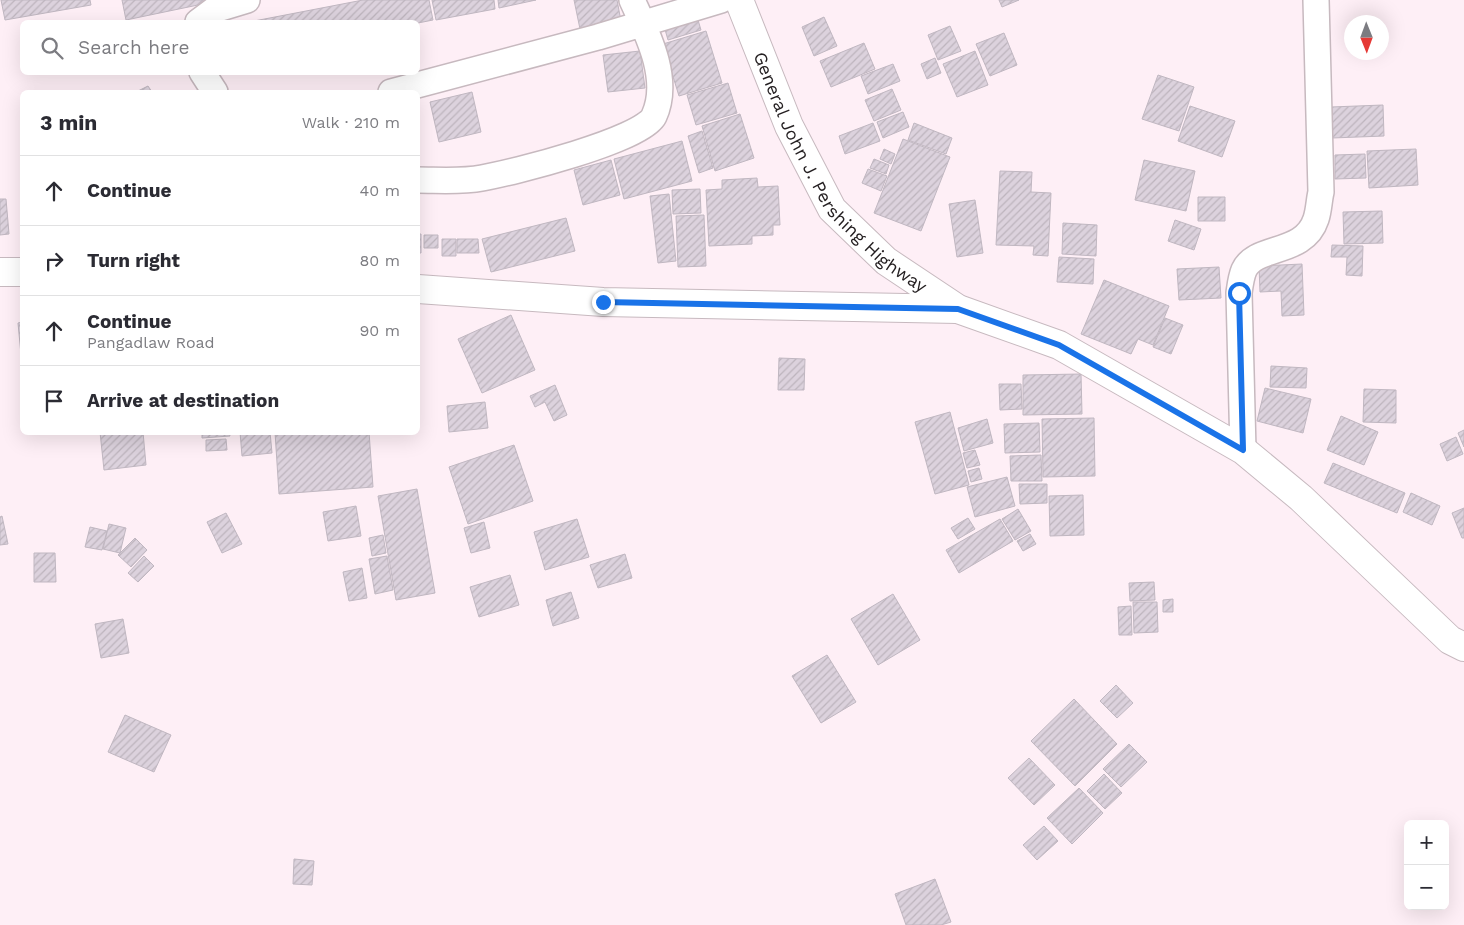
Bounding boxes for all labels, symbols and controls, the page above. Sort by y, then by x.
north arrow [1344,15,1389,60]
search box [20,20,420,75]
icon: search [38,34,66,62]
text: Search here [78,36,189,59]
street label: General John J. Pershing Highway [750,48,932,297]
text: 3 min [40,110,97,135]
text: Walk · 210 m [302,113,400,132]
icon: ahead [40,177,68,205]
text: Continue [87,179,171,202]
text: 40 m [360,181,400,200]
icon: right [40,247,68,275]
text: Turn right [87,249,180,272]
text: 80 m [359,251,400,270]
route start [1228,282,1251,305]
route end [592,291,615,314]
text: Continue [87,310,171,333]
icon: ahead [40,317,68,345]
text: 90 m [359,321,400,340]
text: Pangadlaw Road [87,333,215,352]
icon: arrive [40,387,68,415]
text: Arrive at destination [87,389,279,412]
map controls [1404,820,1449,910]
button: + [1404,820,1449,865]
button: − [1404,865,1449,910]

